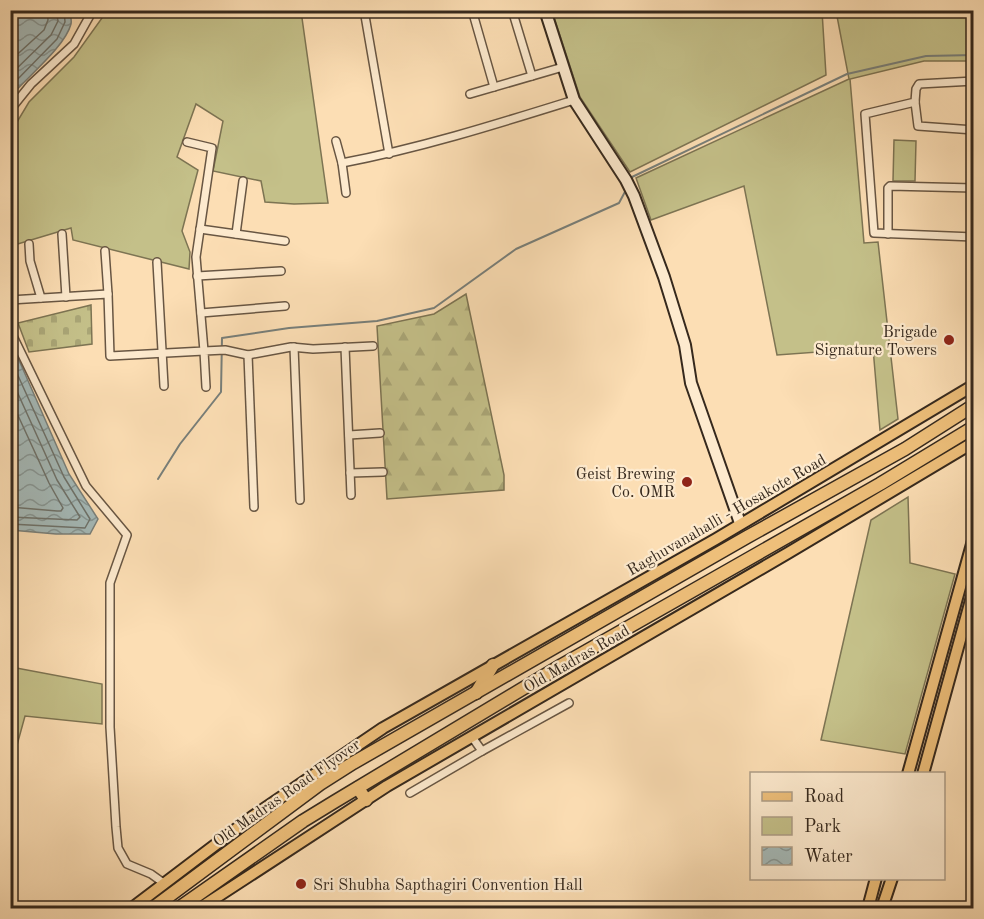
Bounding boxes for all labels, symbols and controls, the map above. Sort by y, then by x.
place label: Brigade Signature Towers [815,325,937,359]
marker: Brigade Signature Towers [942,333,956,347]
street label: Raghuvanahalli - Hosakote Road [625,452,829,579]
place label: Geist Brewing Co. OMR [576,467,675,501]
marker: Geist Brewing Co. OMR [680,475,694,489]
street label: Old Madras Road [521,623,633,697]
street label: Old Madras Road Flyover [211,736,364,851]
legend [750,772,945,880]
text: Road [804,788,844,806]
text: Park [804,818,841,836]
text: Water [804,848,853,866]
marker: Sri Shubha Sapthagiri Convention Hall [294,877,308,891]
place label: Sri Shubha Sapthagiri Convention Hall [313,878,583,894]

